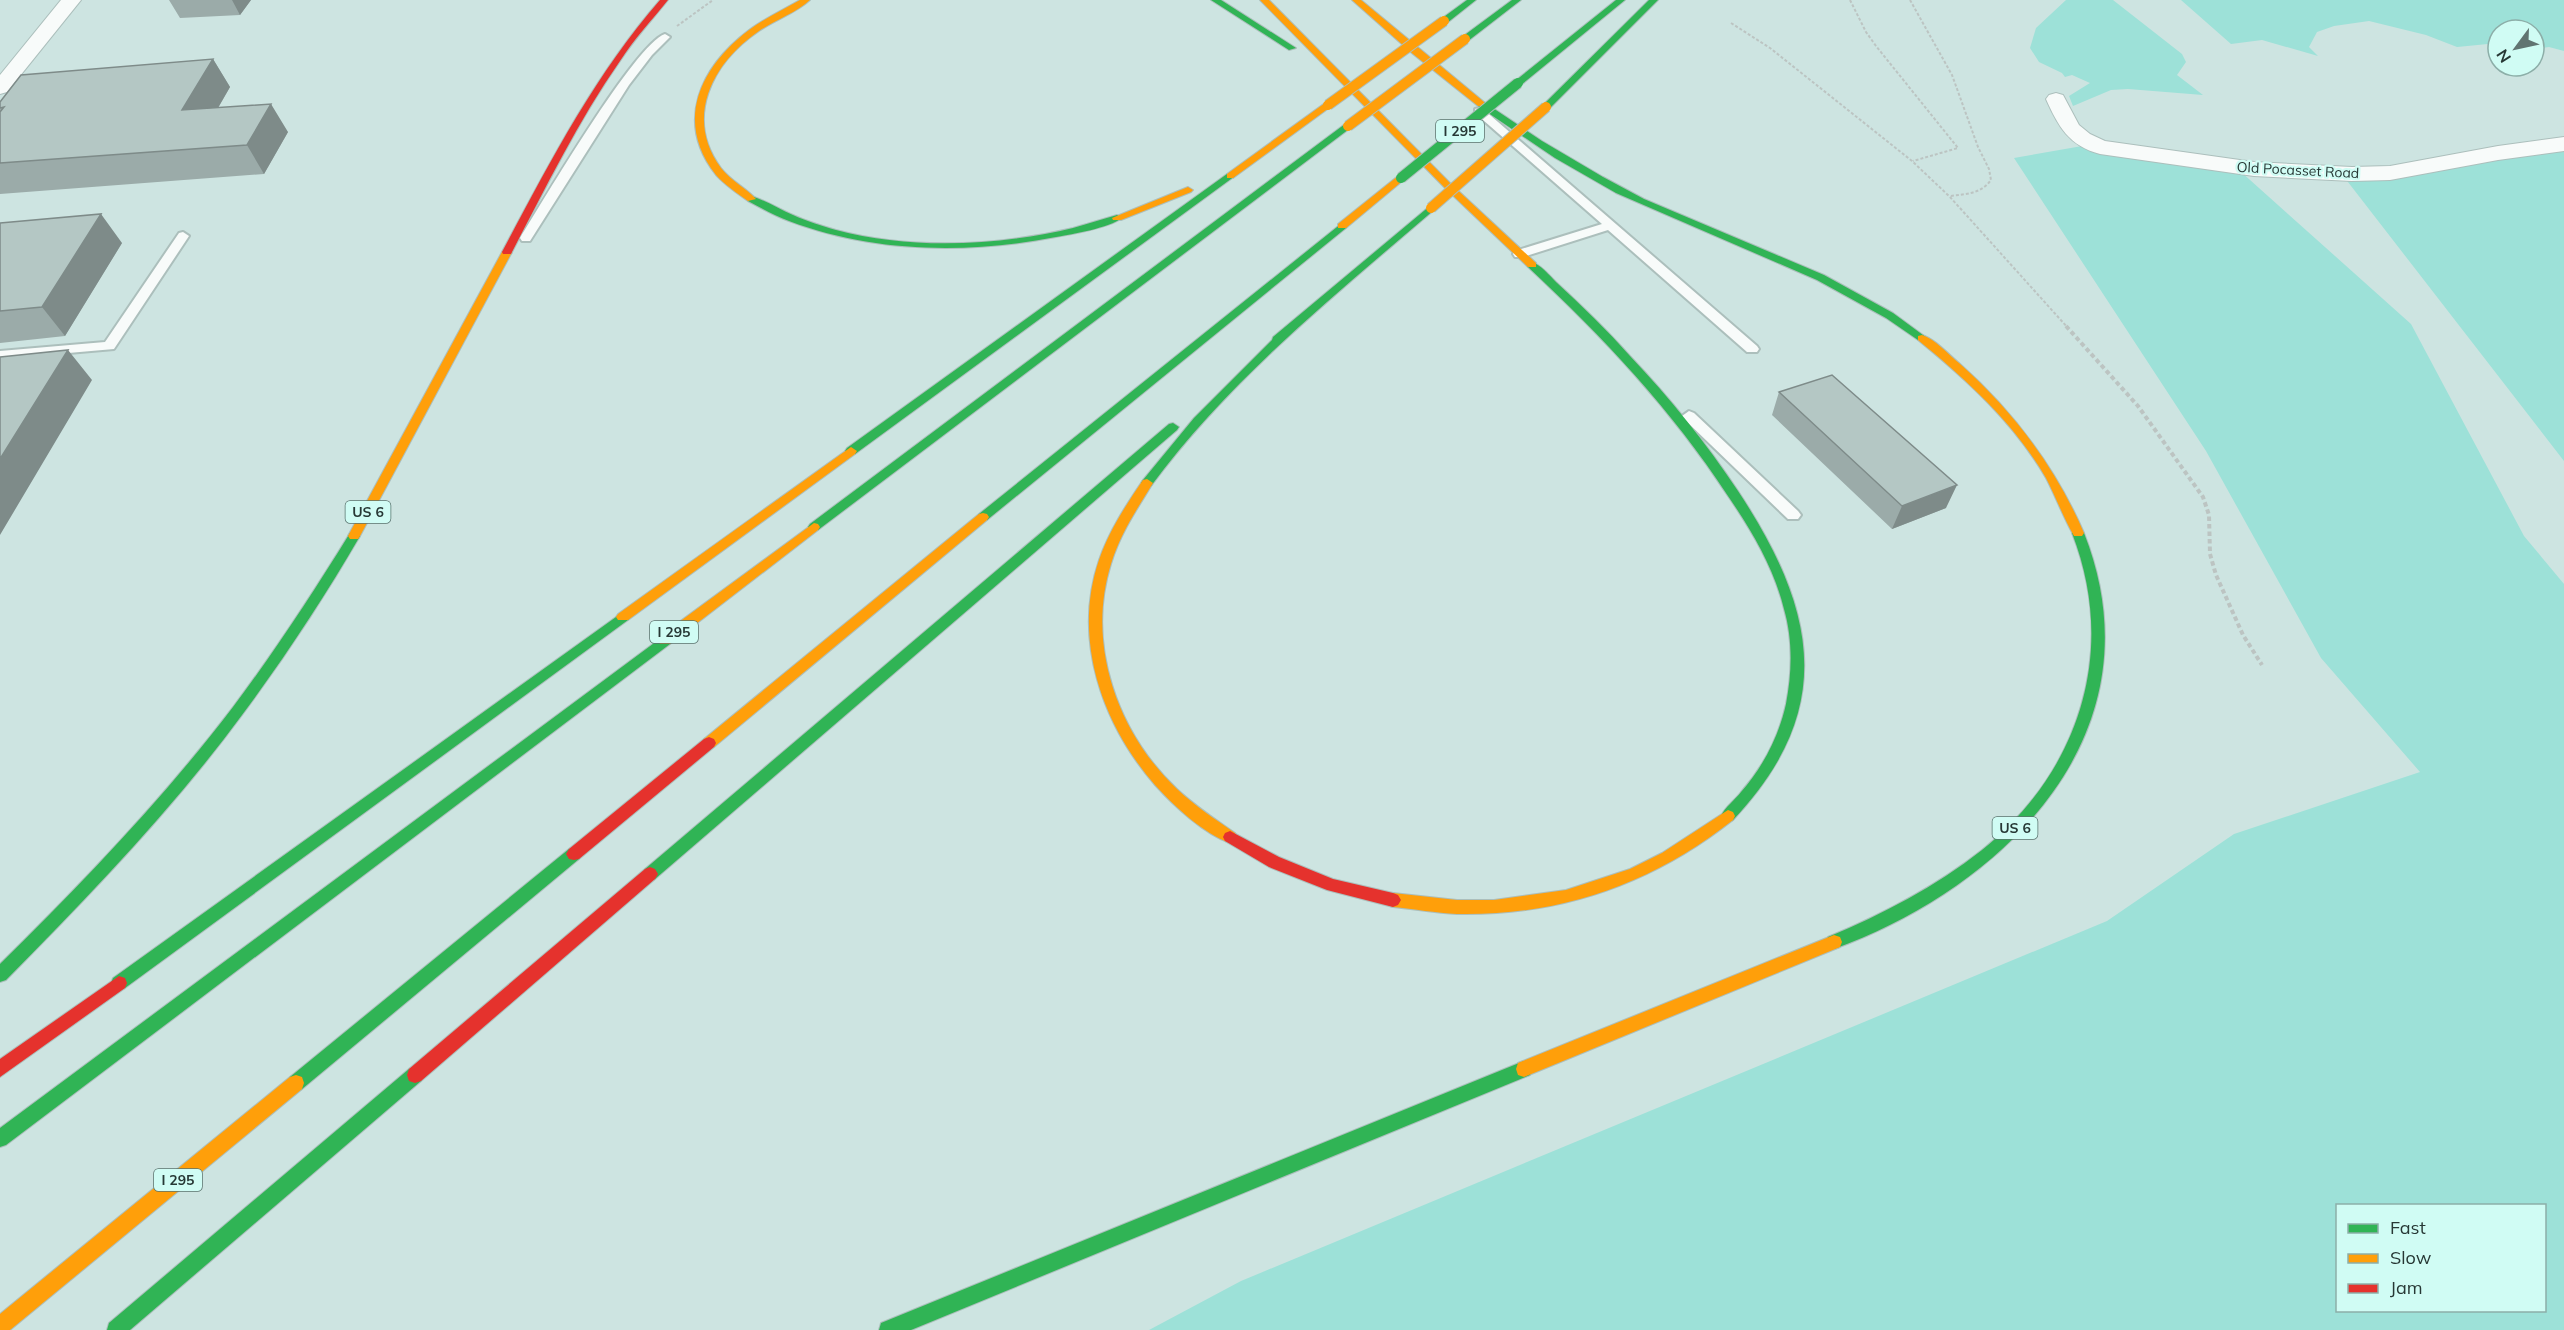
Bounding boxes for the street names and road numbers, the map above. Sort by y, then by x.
road number: I 295 [1436,120,1484,142]
street label: Old Pocasset Road [2236,158,2360,182]
road number: US 6 [346,501,391,523]
road number: I 295 [650,621,698,643]
road number: US 6 [1992,817,2038,839]
road number: I 295 [154,1169,202,1191]

